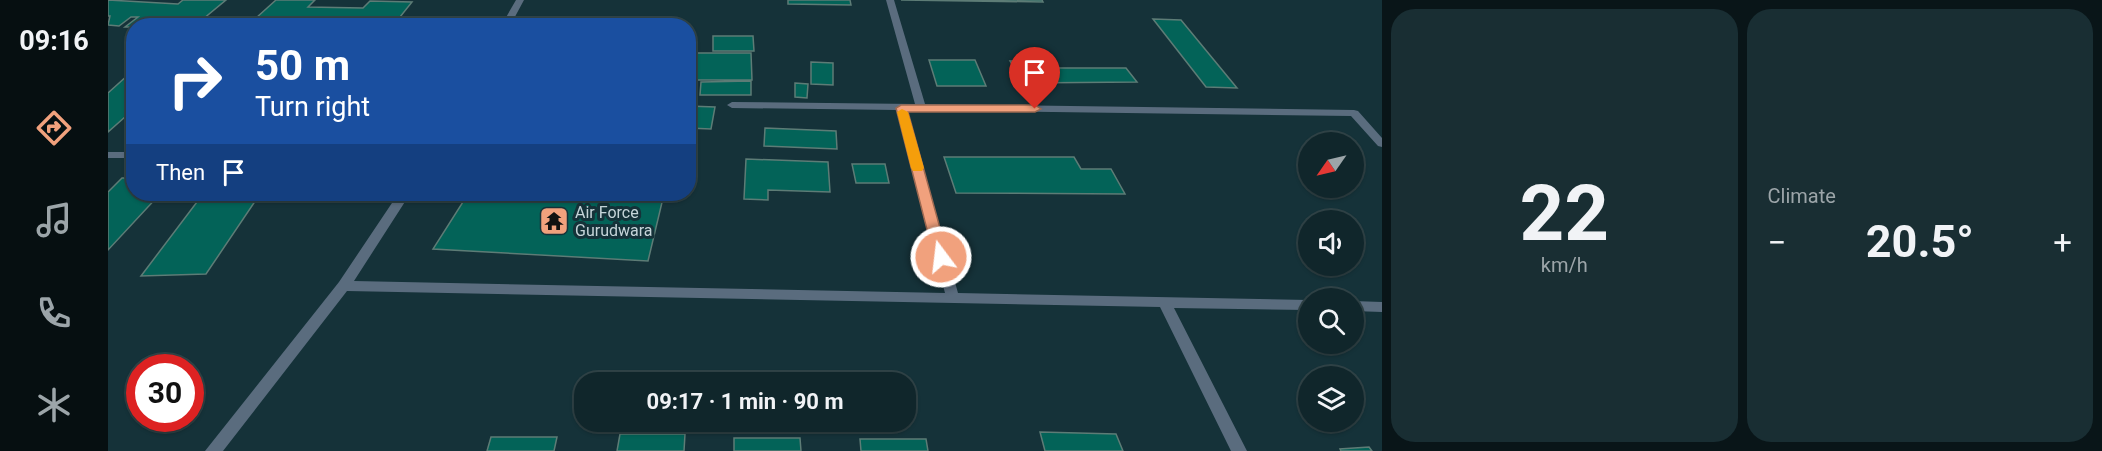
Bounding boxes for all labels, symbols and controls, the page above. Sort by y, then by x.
text: 09:16 [19,25,89,57]
text: 50 m [255,41,350,90]
icon: right [156,42,234,120]
pin [1009,47,1060,109]
icon: arrive [1018,56,1051,89]
text: Turn right [255,91,370,123]
icon: directions [33,107,75,149]
north arrow [1298,132,1364,198]
map controls [1298,132,1364,432]
icon: arrive [217,156,250,189]
text: Then [156,160,205,185]
text: 22 [1519,168,1609,259]
text: Climate [1768,184,1836,208]
icon: music [33,199,75,241]
place label: Air Force Gurudwara [575,203,653,240]
temple icon: Air Force Gurudwara [538,205,570,237]
button: sound [1298,210,1364,276]
text: 20.5° [1866,215,1974,268]
text: − [1768,223,1786,262]
text: + [2053,223,2072,262]
position arrow [909,225,973,289]
text: km/h [1541,253,1588,277]
button: search [1298,288,1364,354]
icon: phone [33,292,75,334]
speed limit sign: 30 [126,354,204,432]
button: layers [1298,366,1364,432]
icon: climate [33,384,75,426]
text: 09:17 · 1 min · 90 m [647,389,843,414]

